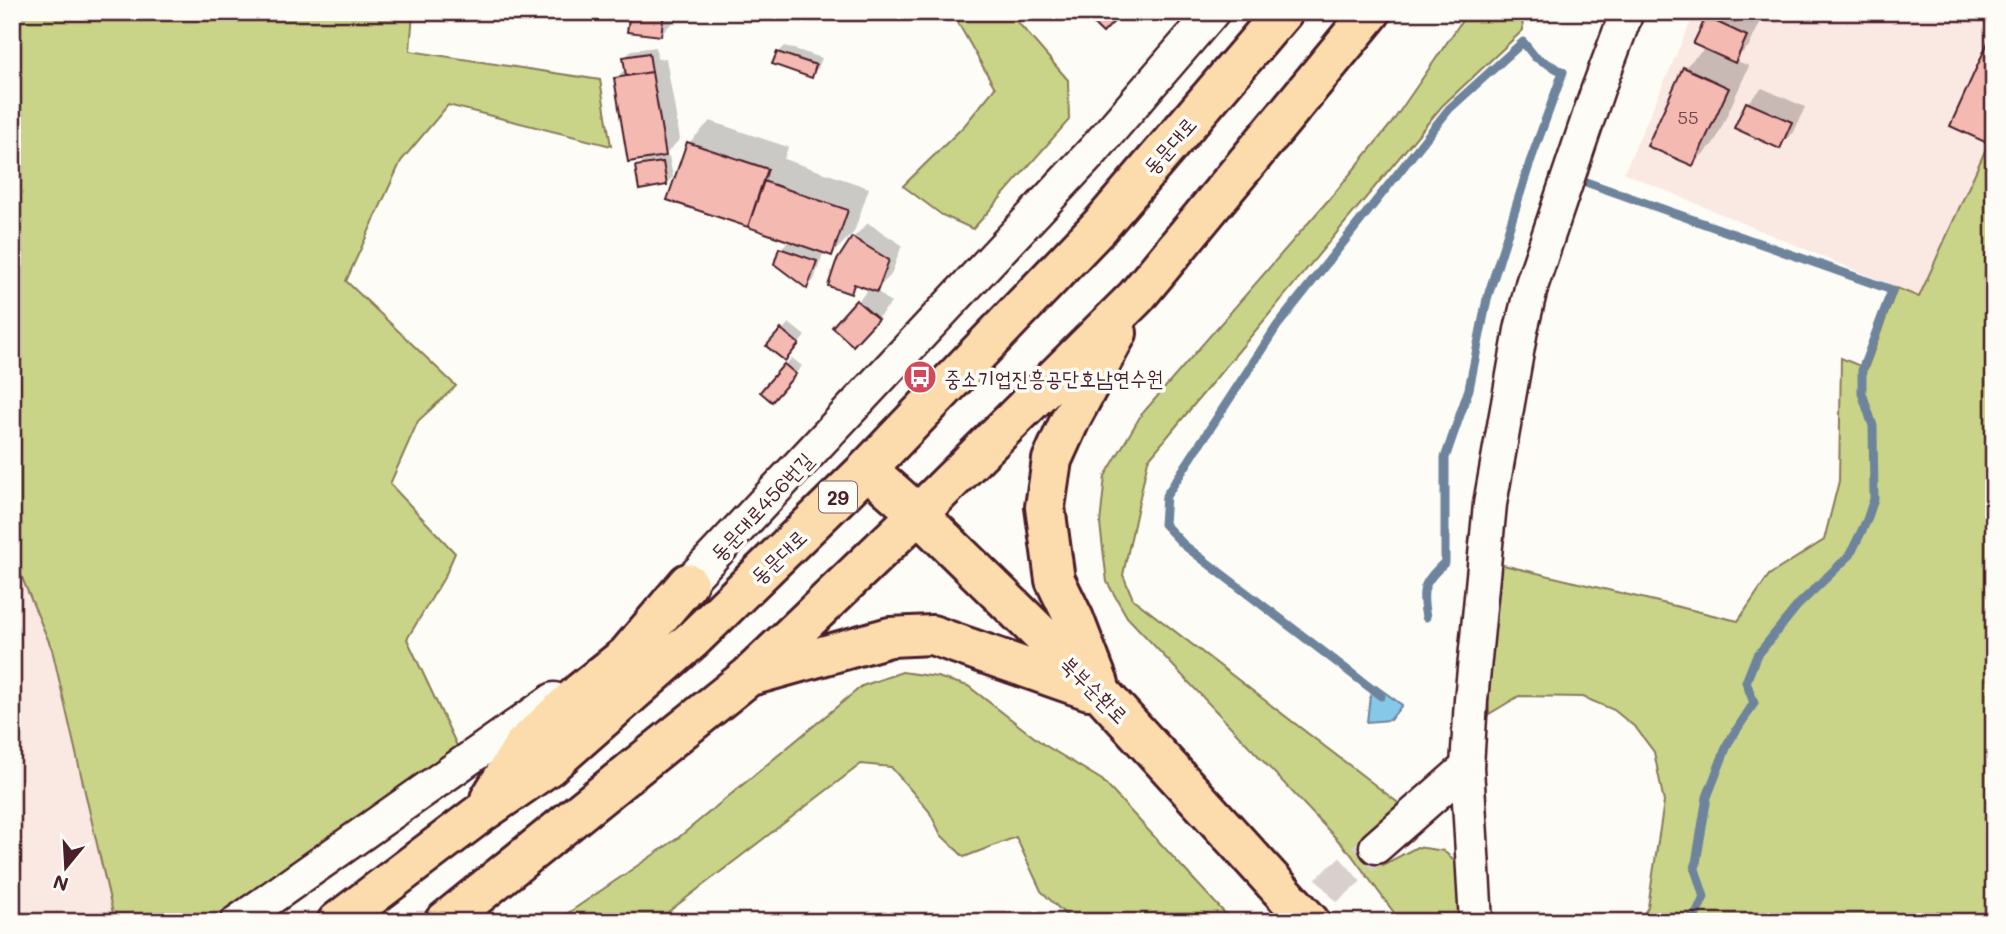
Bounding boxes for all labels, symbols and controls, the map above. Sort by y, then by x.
house number: 55 [1678,105,1699,129]
street label: 동문대로 [1137,111,1201,179]
bus stop icon: 중소기업진흥공단호남연수원 [901,358,939,396]
place label: 중소기업진흥공단호남연수원 [944,364,1164,391]
street label: 동문대로456번길 [705,447,817,565]
road number: 29 [819,482,857,512]
street label: 동문대로 [745,523,811,589]
street label: 북부순환로 [1056,650,1134,728]
north arrow [32,832,102,902]
text: N [50,870,71,898]

